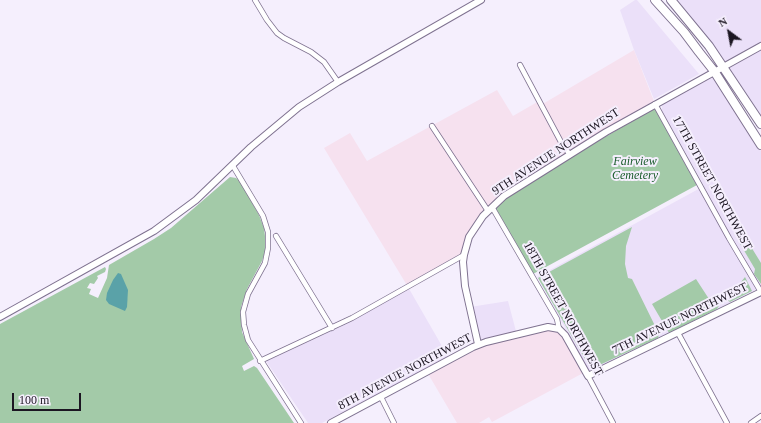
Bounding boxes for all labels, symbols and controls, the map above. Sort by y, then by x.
north arrow [709,12,749,52]
text: N [716,15,729,29]
street label: 9TH AVENUE NORTHWEST [490,105,622,199]
street label: 17TH STREET NORTHWEST [669,113,755,253]
park label: Fairview Cemetery [612,155,658,183]
street label: 18TH STREET NORTHWEST [520,239,606,379]
street label: 7TH AVENUE NORTHWEST [610,280,750,358]
street label: 8TH AVENUE NORTHWEST [336,331,474,413]
scale bar [14,385,83,411]
text: 100 m [19,393,49,407]

